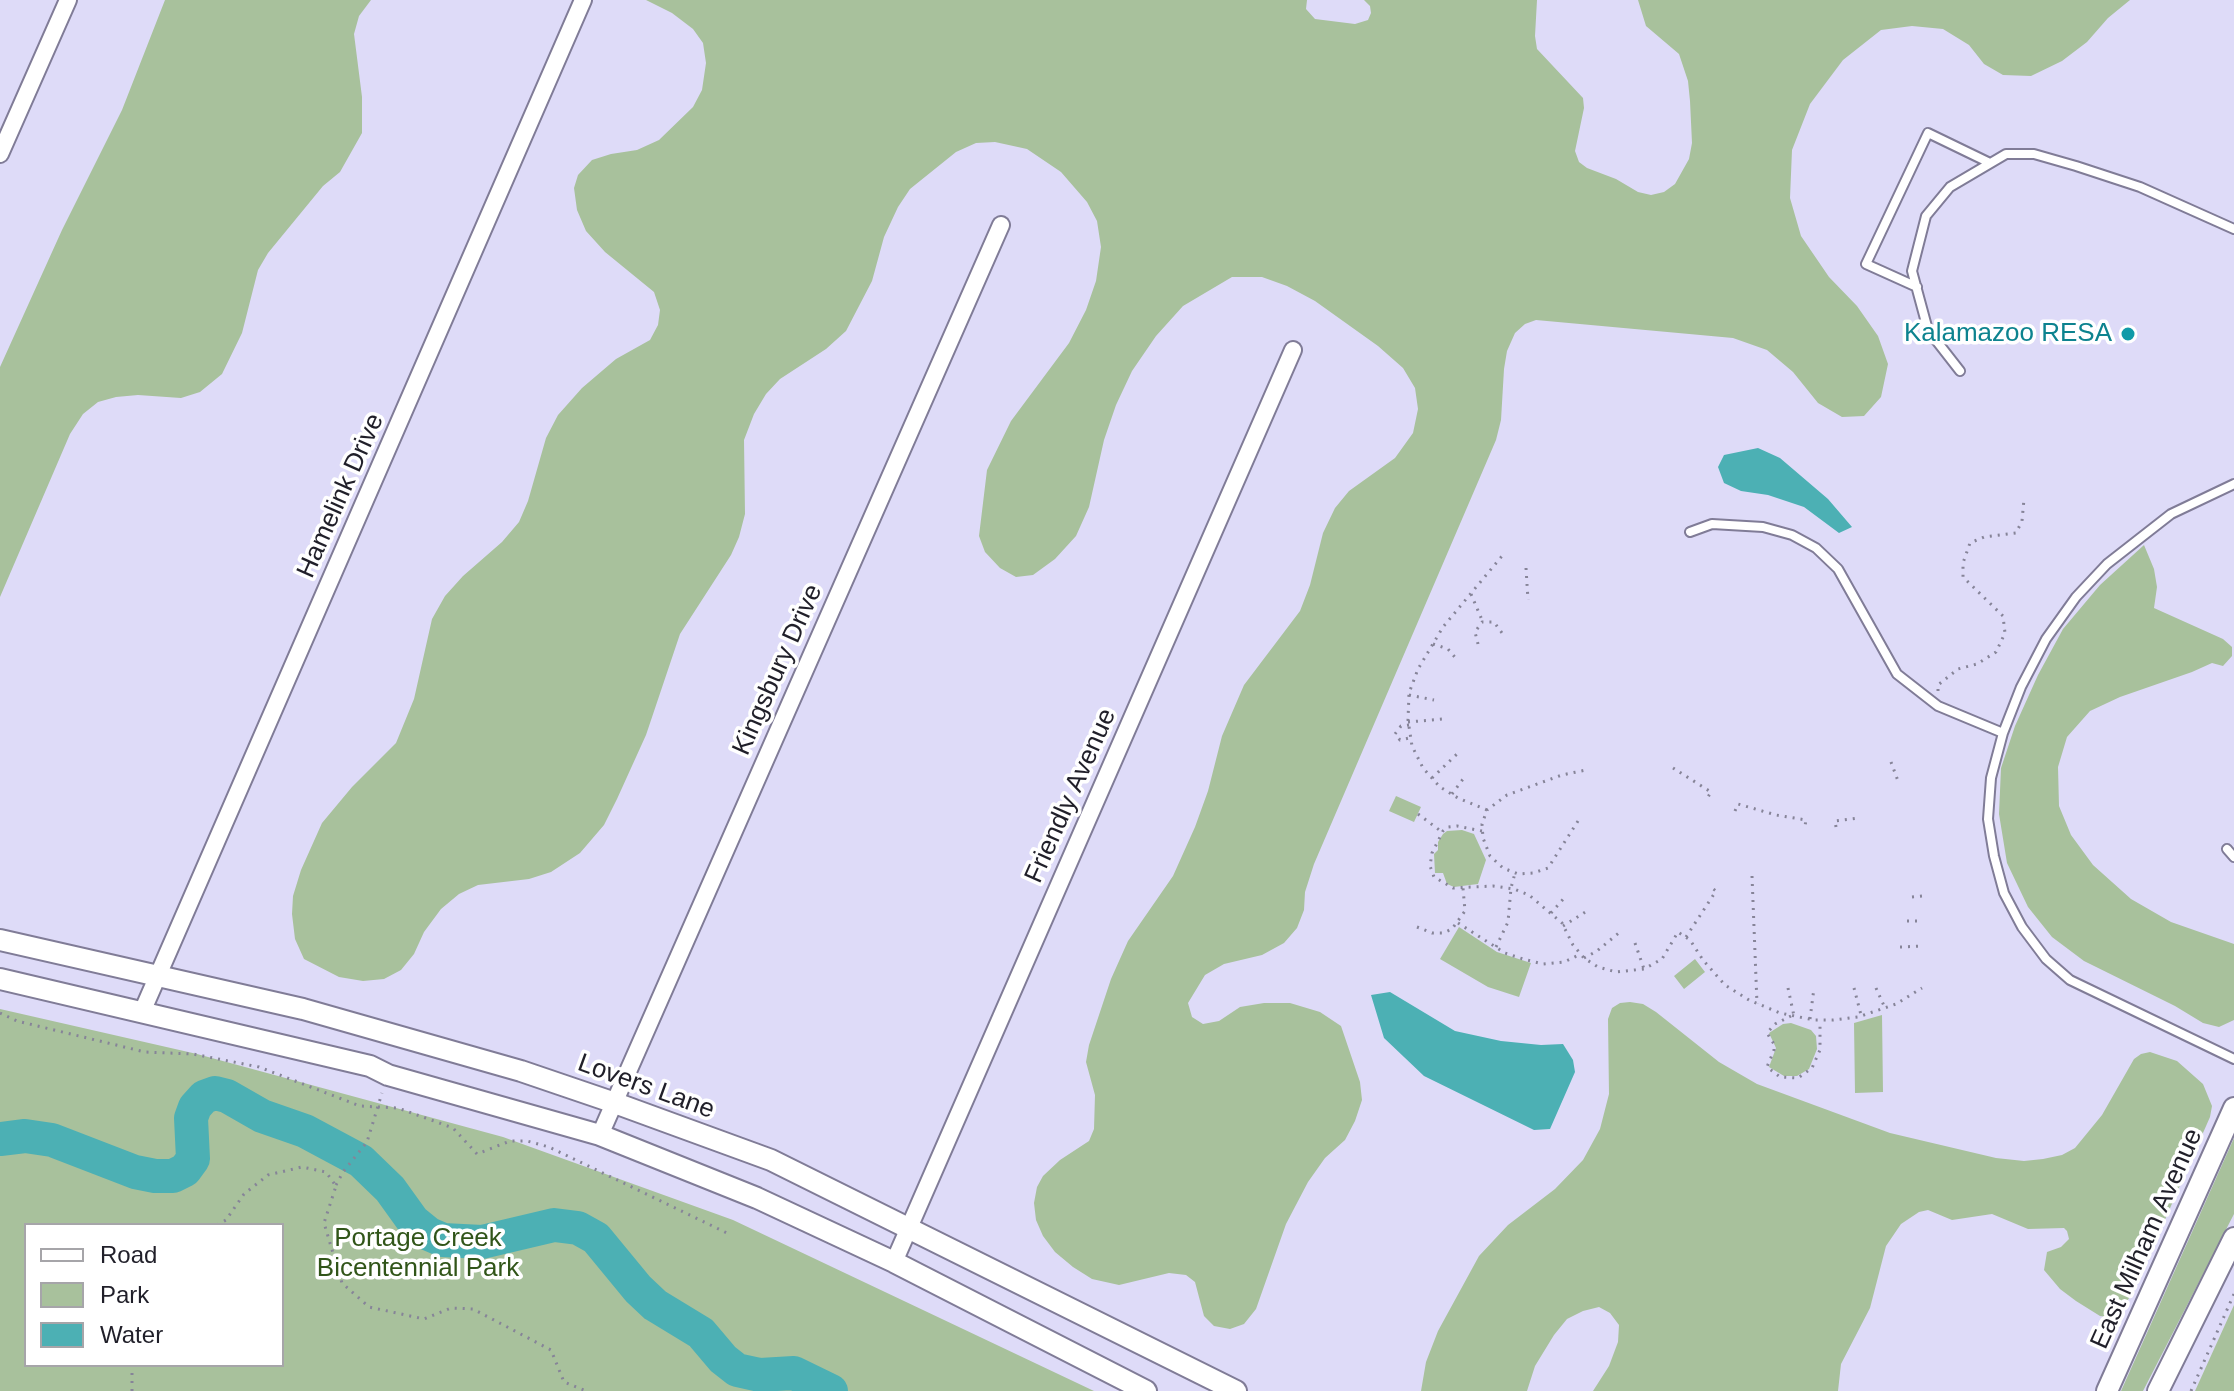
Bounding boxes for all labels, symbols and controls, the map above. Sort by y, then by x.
place label: Kalamazoo RESA [1904,318,2112,350]
marker: Kalamazoo RESA [2119,325,2137,343]
street label: Hamelink Drive [291,409,391,583]
street label: Kingsbury Drive [726,580,830,760]
street label: Friendly Avenue [1019,704,1123,888]
street label: Lovers Lane [573,1048,719,1126]
street label: East Milham Avenue [2084,1124,2210,1354]
legend [24,1223,284,1367]
park label: Portage Creek Bicentennial Park [317,1223,519,1284]
text: Road [100,1241,157,1268]
text: Park [100,1281,149,1308]
text: Water [100,1321,163,1348]

